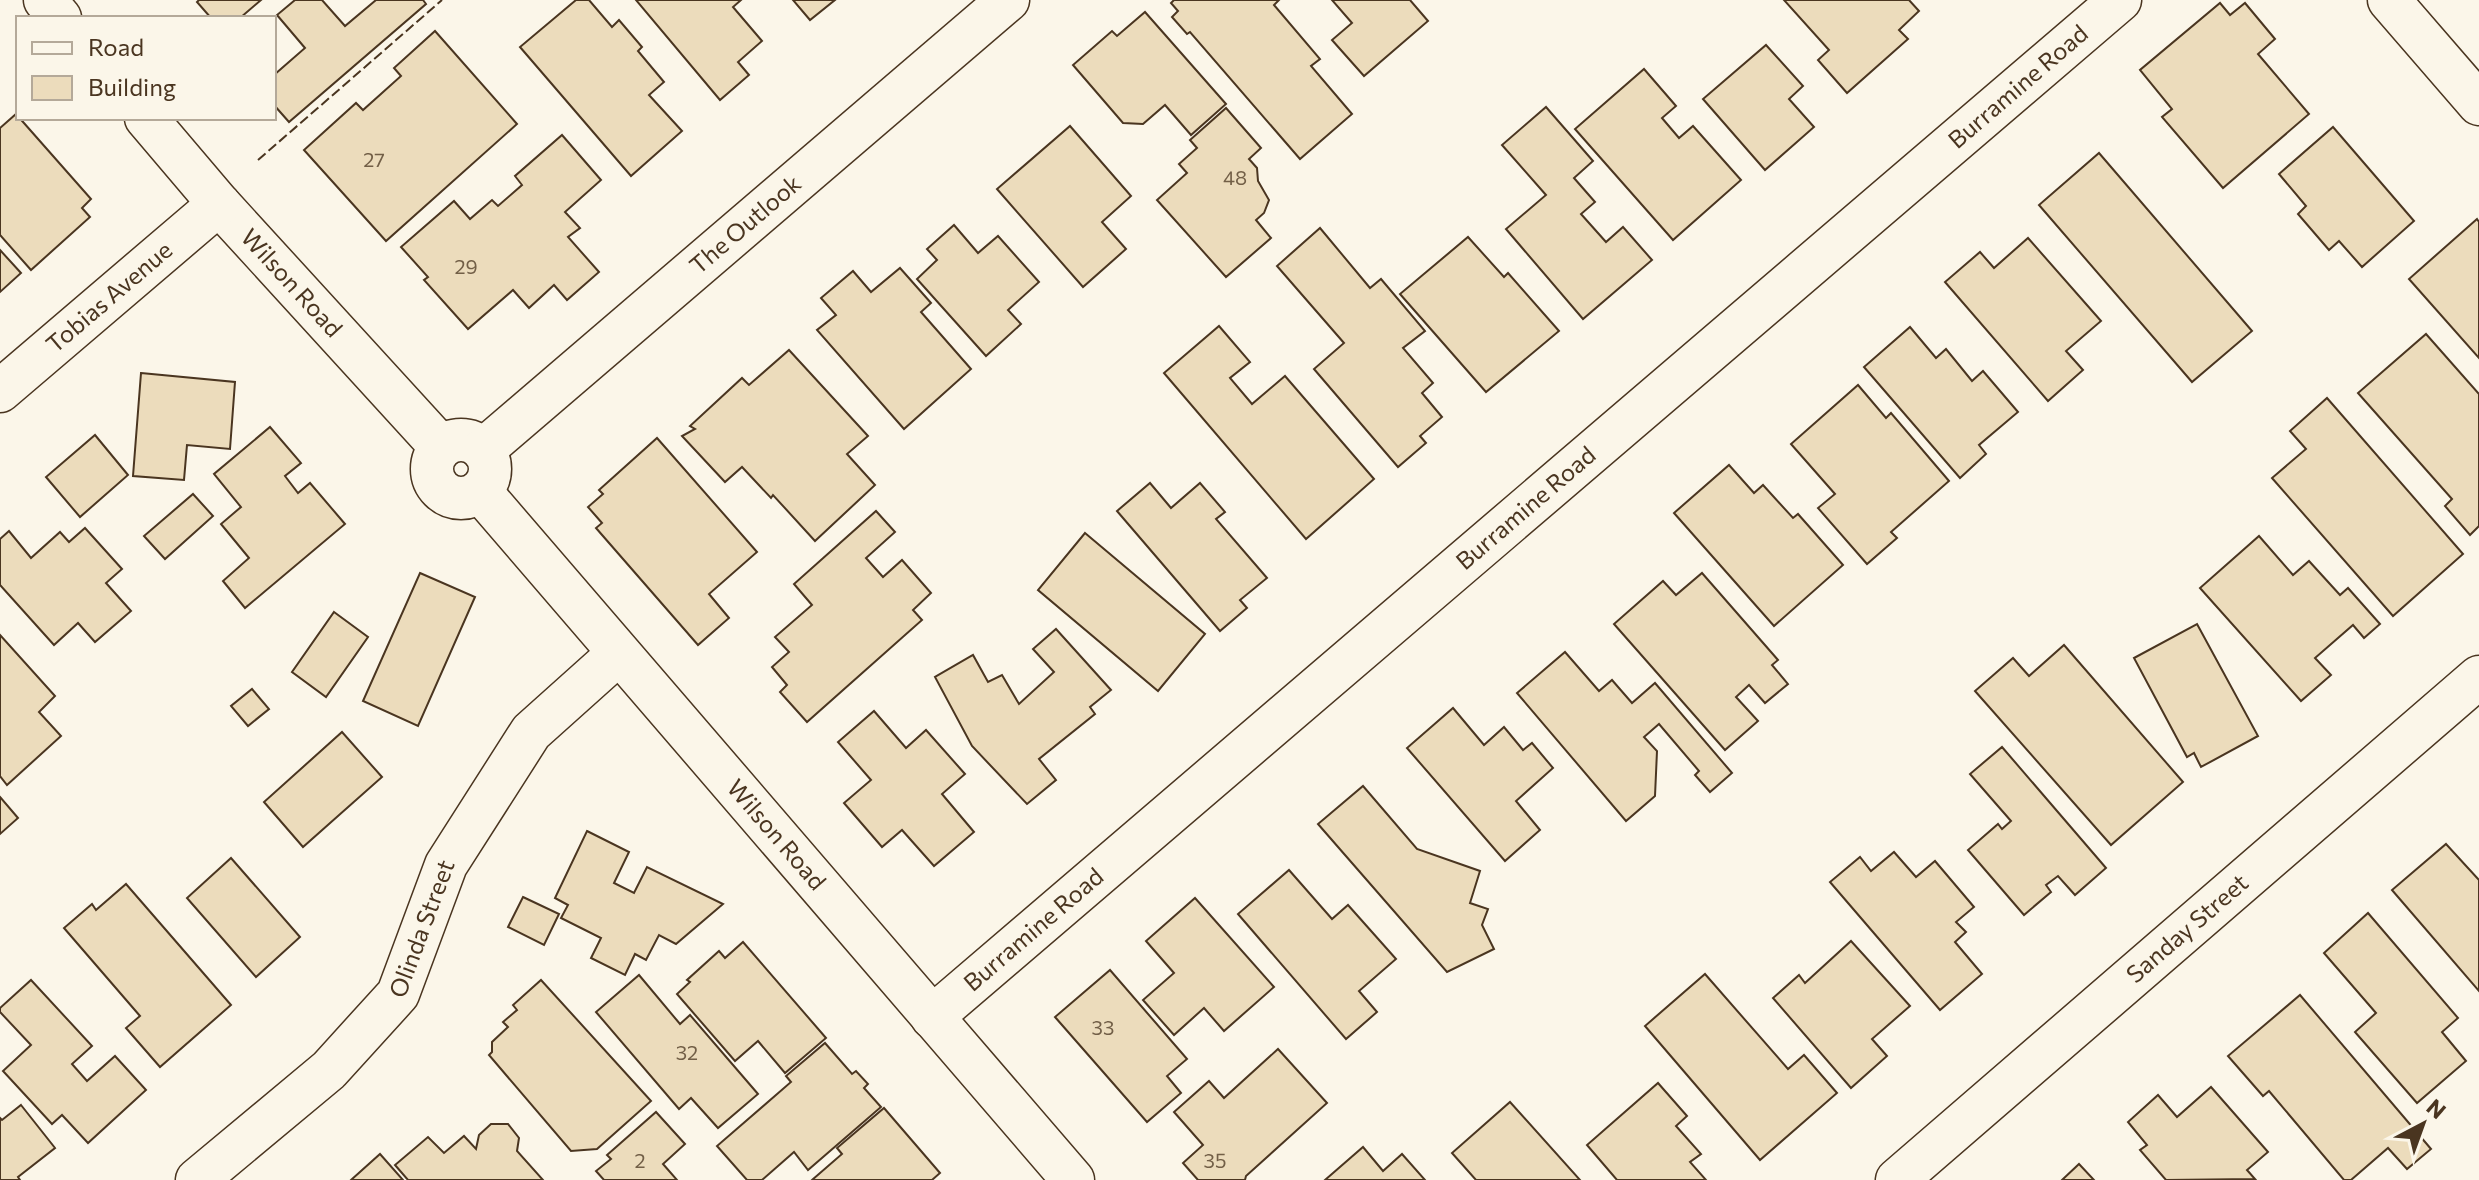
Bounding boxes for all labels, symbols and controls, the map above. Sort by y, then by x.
legend [16,16,276,120]
street label: Burramine Road [1942,18,2093,154]
text: Road [88,32,144,61]
text: Building [88,72,176,101]
house number: 27 [363,147,385,171]
house number: 48 [1223,165,1247,189]
street label: The Outlook [683,168,806,279]
street label: Wilson Road [236,222,349,342]
street label: Tobias Avenue [40,235,177,358]
house number: 29 [454,254,478,278]
street label: Burramine Road [1449,440,1601,575]
street label: Wilson Road [722,773,833,895]
street label: Olinda Street [382,855,460,1001]
street label: Burramine Road [957,861,1109,997]
street label: Sanday Street [2120,867,2253,988]
house number: 33 [1092,1015,1114,1039]
house number: 32 [676,1040,698,1064]
north arrow [2383,1084,2463,1164]
text: N [2421,1093,2452,1124]
house number: 2 [634,1148,646,1172]
house number: 35 [1204,1148,1226,1172]

